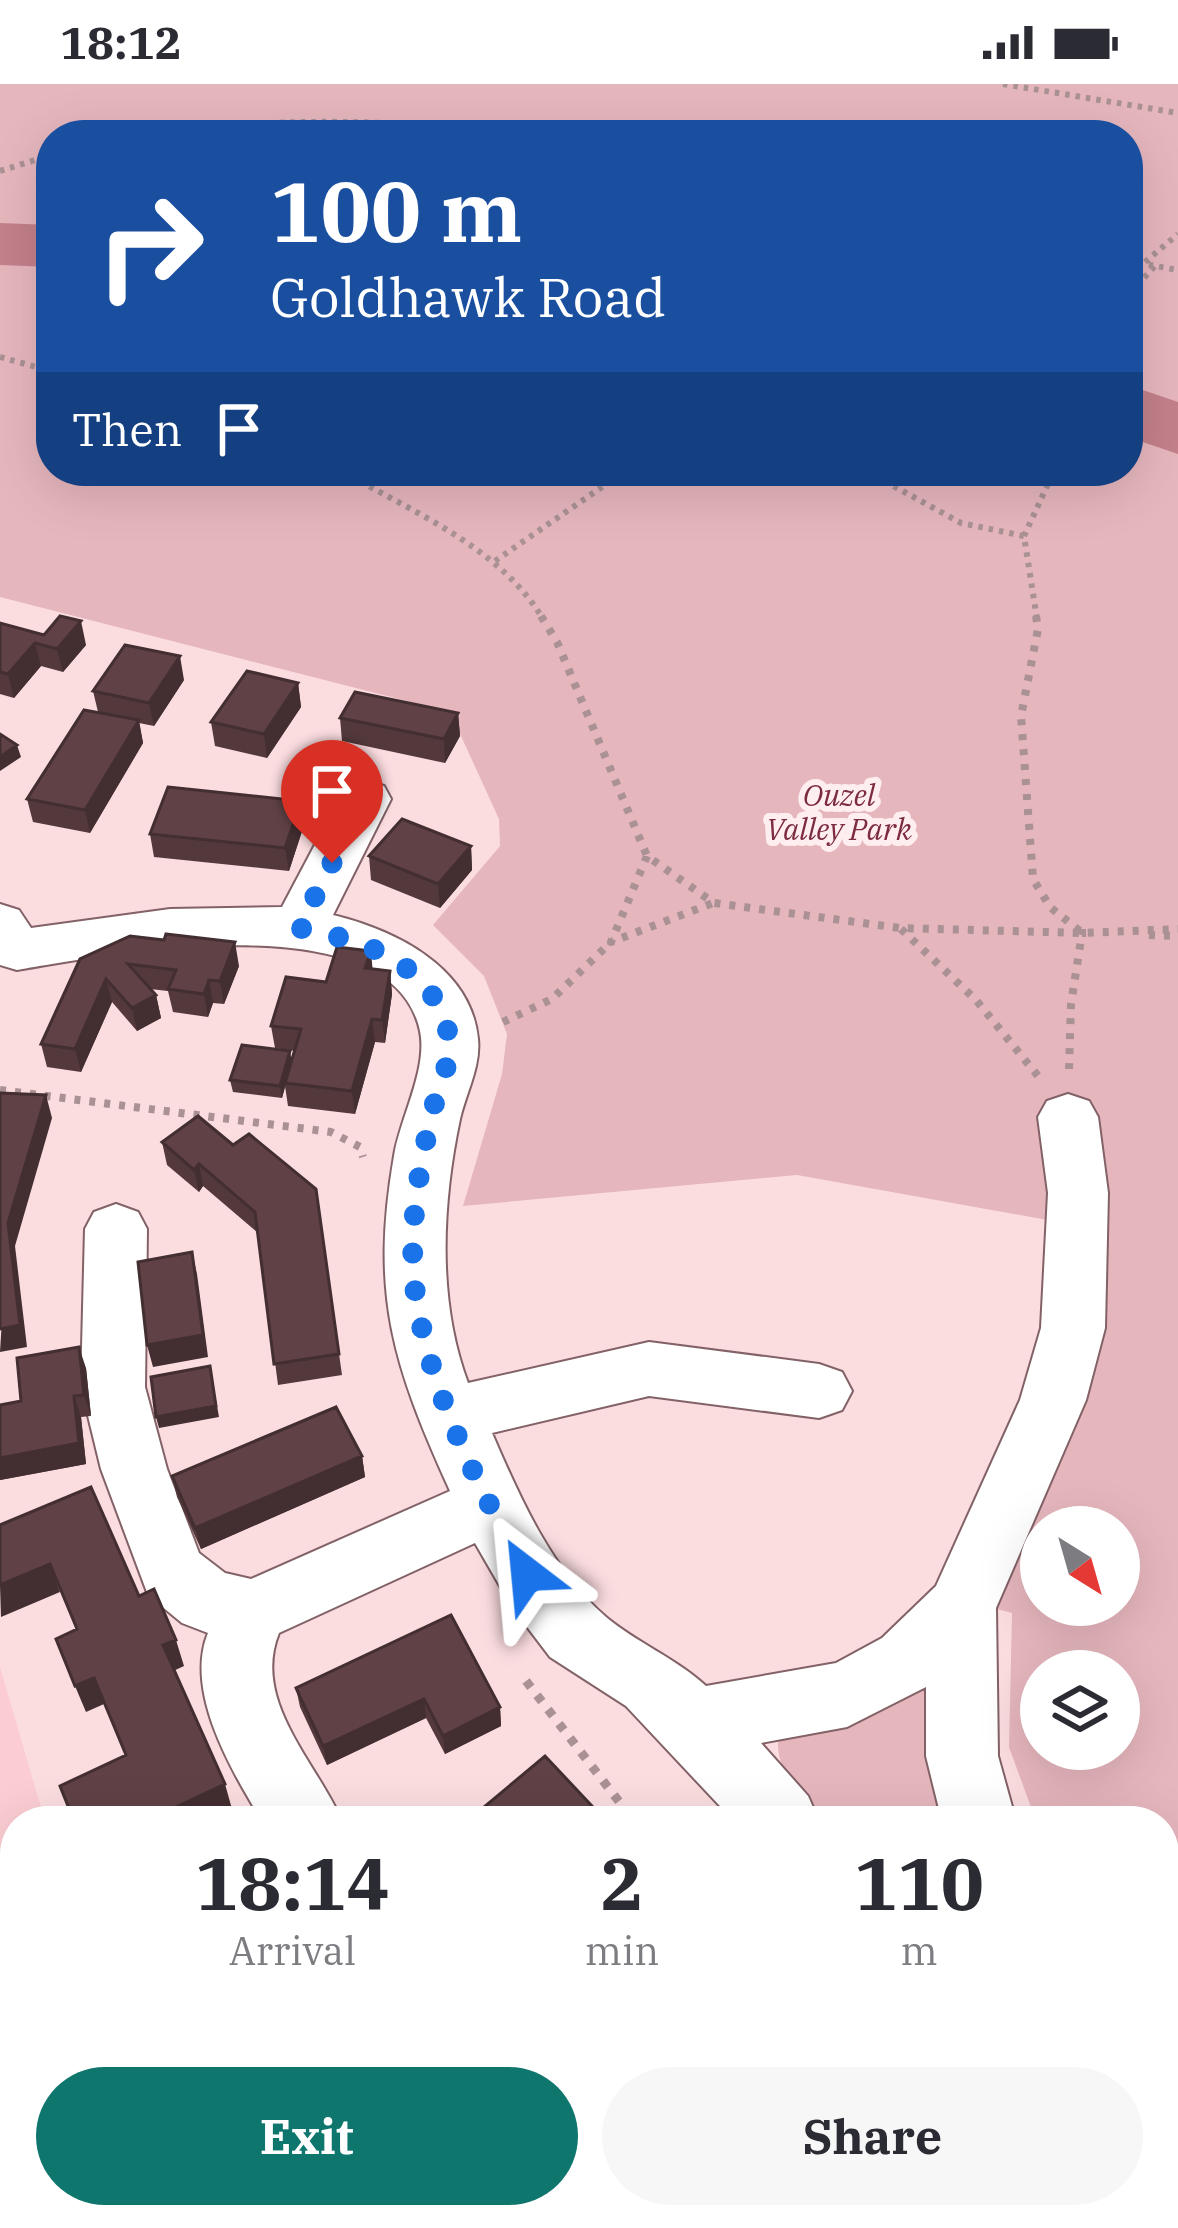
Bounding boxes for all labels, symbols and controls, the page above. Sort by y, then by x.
text: 18:12 [60,13,182,71]
text: 100 m [270,156,522,265]
icon: right [72,168,228,324]
text: Goldhawk Road [270,262,666,332]
icon: arrive [206,396,272,462]
text: Then [72,400,182,458]
pin [281,740,383,863]
icon: arrive [299,758,365,824]
park label: Ouzel Valley Park [766,775,912,848]
north arrow [1020,1506,1140,1626]
map controls [1020,1506,1140,1770]
position arrow [464,1511,590,1637]
button: layers [1020,1650,1140,1770]
text: 18:14 [195,1836,390,1930]
text: 2 [600,1836,644,1930]
text: 110 [854,1836,984,1930]
text: Arrival [229,1925,356,1976]
text: min [585,1925,659,1976]
text: m [901,1925,938,1976]
button: Exit [36,2067,578,2205]
button: Share [602,2067,1143,2205]

